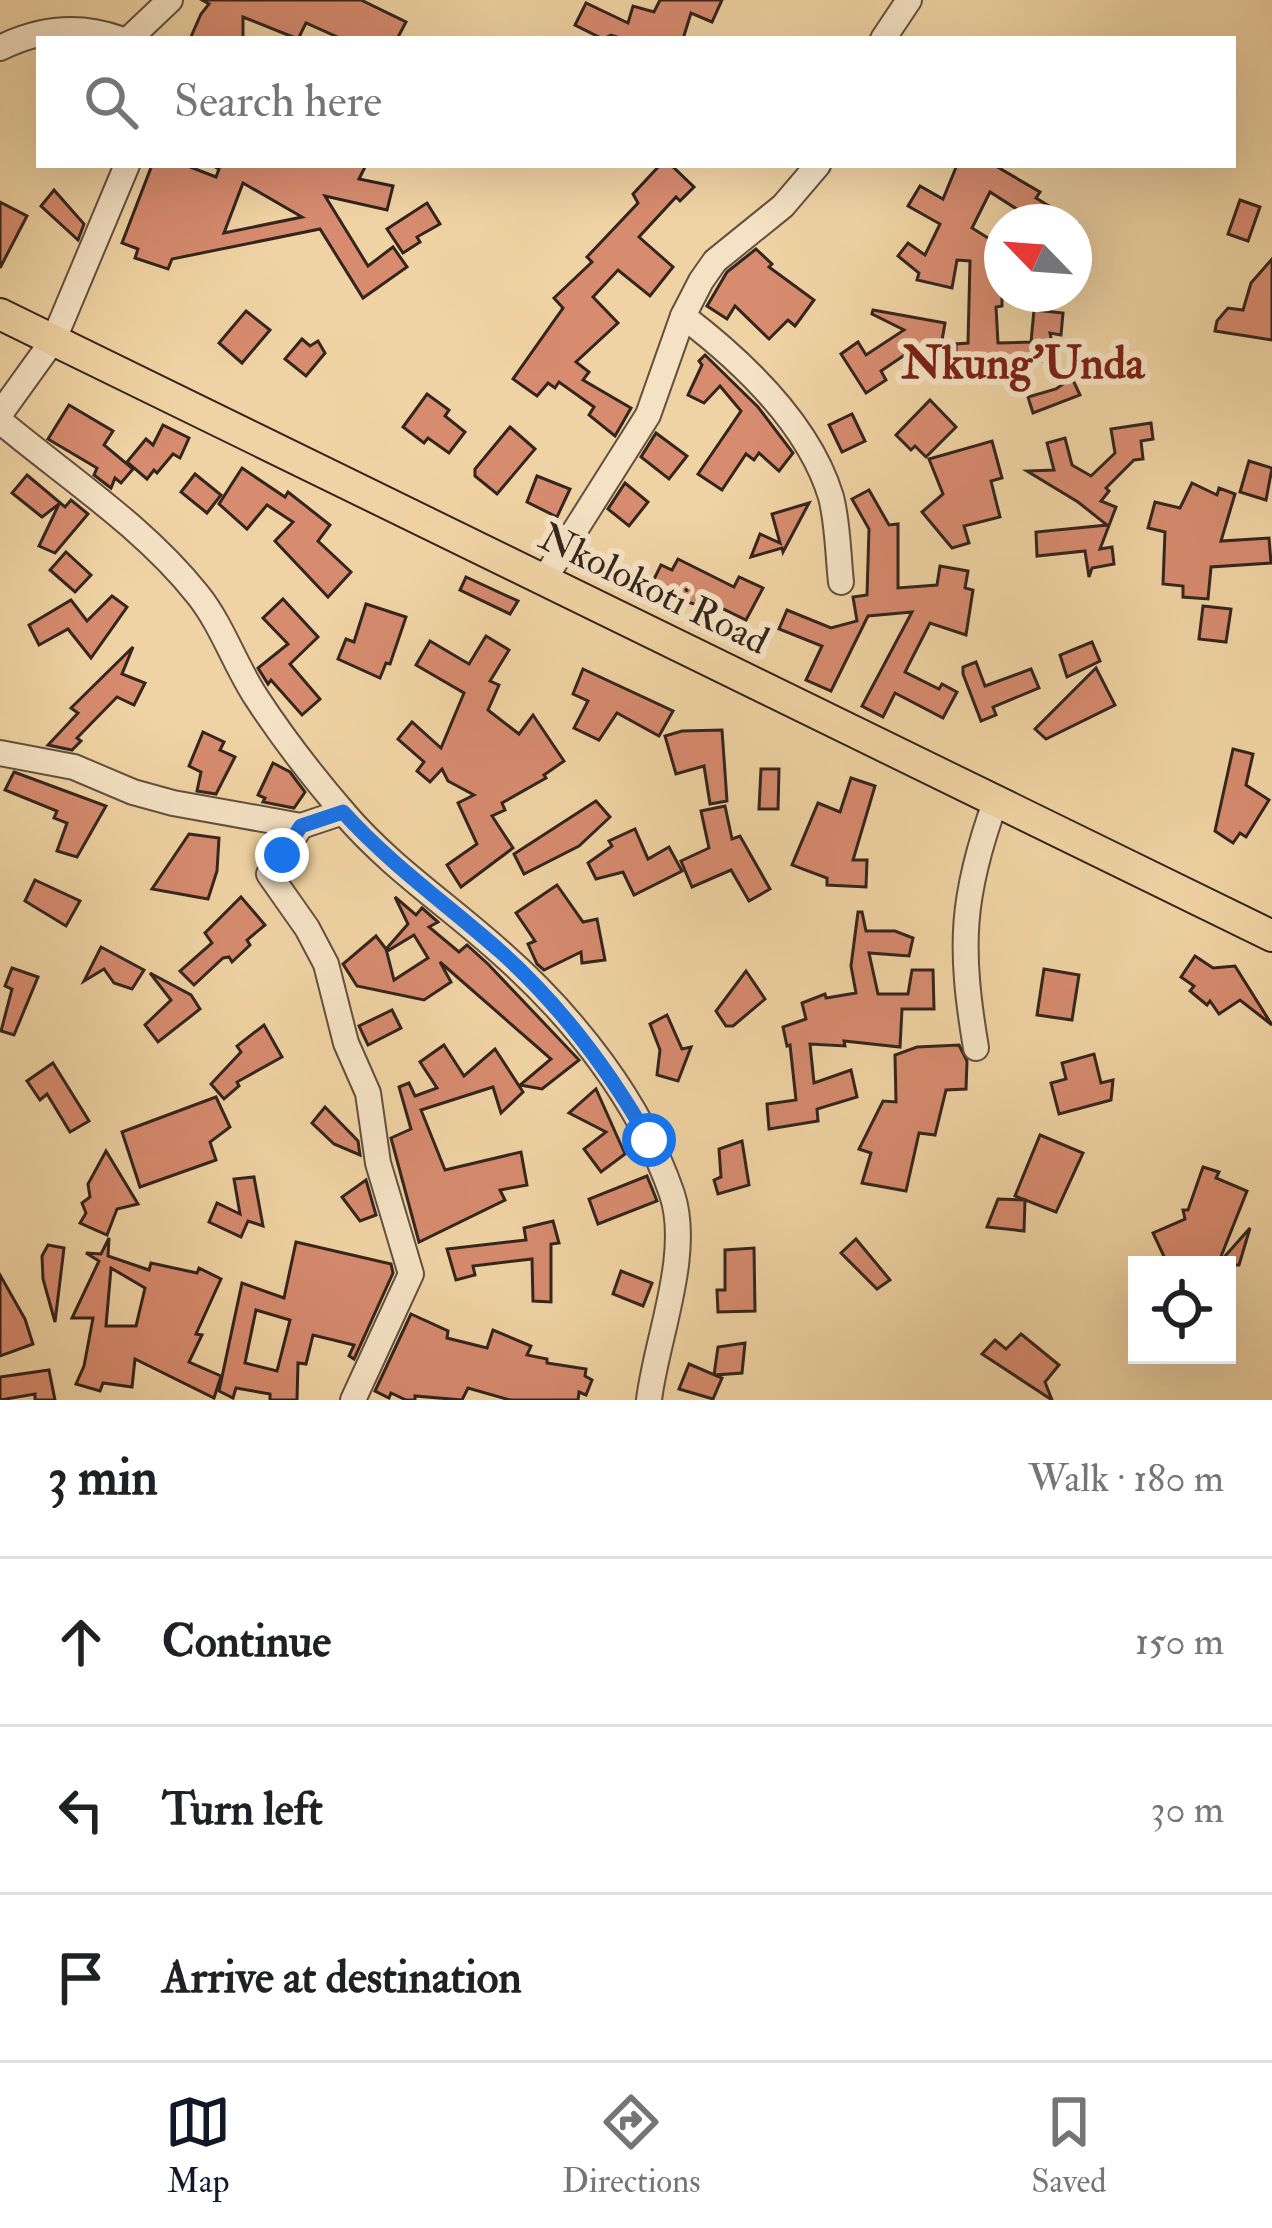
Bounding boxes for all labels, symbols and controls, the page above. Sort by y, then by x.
search box [36,36,1236,168]
icon: search [78,69,144,135]
text: Search here [174,74,382,130]
north arrow [984,204,1092,312]
district label: Nkung'Unda [901,336,1146,392]
street label: Nkolokoti Road [531,512,777,666]
route end [255,828,309,882]
route start [622,1113,676,1167]
map controls [1128,1256,1236,1364]
button: locate [1128,1256,1236,1364]
text: 3 min [48,1446,158,1510]
text: Walk · 180 m [1028,1454,1224,1503]
icon: ahead [48,1609,114,1675]
text: Continue [162,1614,331,1670]
text: 150 m [1135,1617,1224,1666]
icon: left [48,1777,114,1843]
text: Turn left [162,1782,323,1838]
text: 30 m [1151,1785,1224,1834]
icon: arrive [48,1945,114,2011]
text: Arrive at destination [162,1950,522,2006]
tab: Map [165,2089,231,2202]
tab: Directions [562,2089,701,2202]
tab: Saved [1031,2089,1107,2202]

